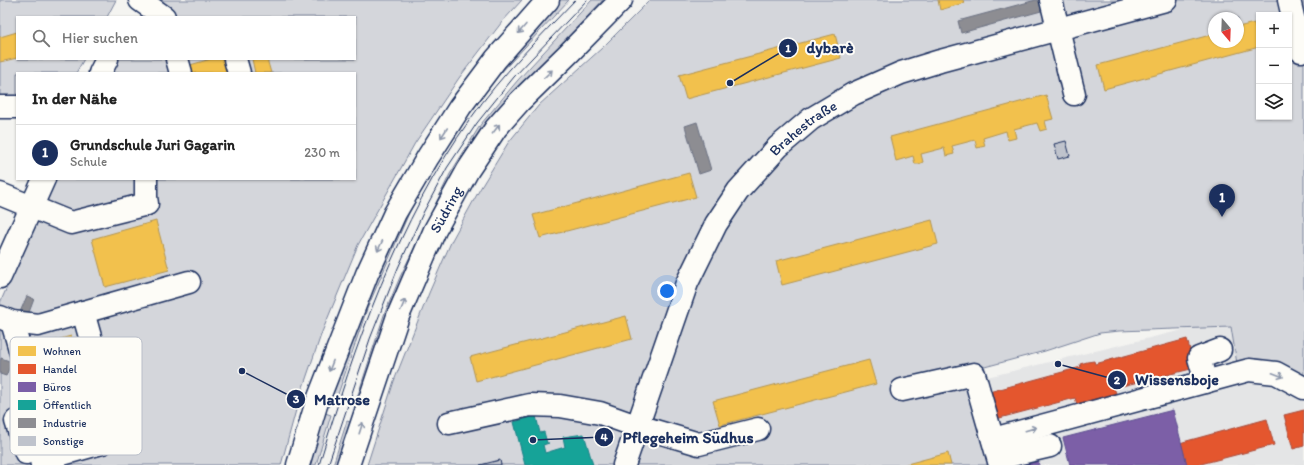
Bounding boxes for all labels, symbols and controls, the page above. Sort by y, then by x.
north arrow [1208,12,1244,48]
map controls [1256,12,1292,120]
button: + [1256,12,1292,48]
search box [16,16,356,60]
one-way arrow [518,24,527,35]
icon: search [30,27,52,49]
text: Hier suchen [62,29,138,47]
callout: dybarè [778,34,861,62]
text: dybarè [806,38,854,58]
text: 1 [785,41,791,55]
button: − [1256,48,1292,84]
one-way arrow [543,69,553,79]
button: layers [1256,84,1292,120]
text: In der Nähe [32,88,117,108]
street label: Brahestraße [765,97,840,160]
one-way arrow [492,123,500,134]
one-way arrow [439,127,448,138]
text: Grundschule Juri Gagarin [70,136,235,154]
text: 1 [42,145,48,160]
text: 230 m [304,145,340,160]
text: Schule [70,154,107,169]
street label: Südring [426,183,466,236]
pin: 1 [1209,184,1235,217]
one-way arrow [376,239,383,251]
your location [657,281,677,301]
one-way arrow [400,300,407,312]
legend [10,337,142,455]
text: Wohnen [43,345,82,358]
one-way arrow [326,360,334,372]
text: Handel [43,363,77,376]
callout: Wissensboje [1107,366,1227,394]
text: Wissensboje [1135,370,1219,390]
one-way arrow [1271,372,1283,380]
text: 2 [1114,373,1121,387]
text: Büros [43,381,71,394]
callout: Matrose [286,385,378,413]
text: Matrose [314,390,370,409]
text: 3 [293,392,300,406]
text: Öffentlich [43,399,92,412]
text: Industrie [43,417,87,430]
one-way arrow [357,422,365,434]
callout: Pflegeheim Südhus [594,423,761,451]
one-way arrow [1024,424,1037,432]
text: Pflegeheim Südhus [622,428,754,448]
text: 4 [600,430,608,444]
text: Sonstige [43,435,84,448]

